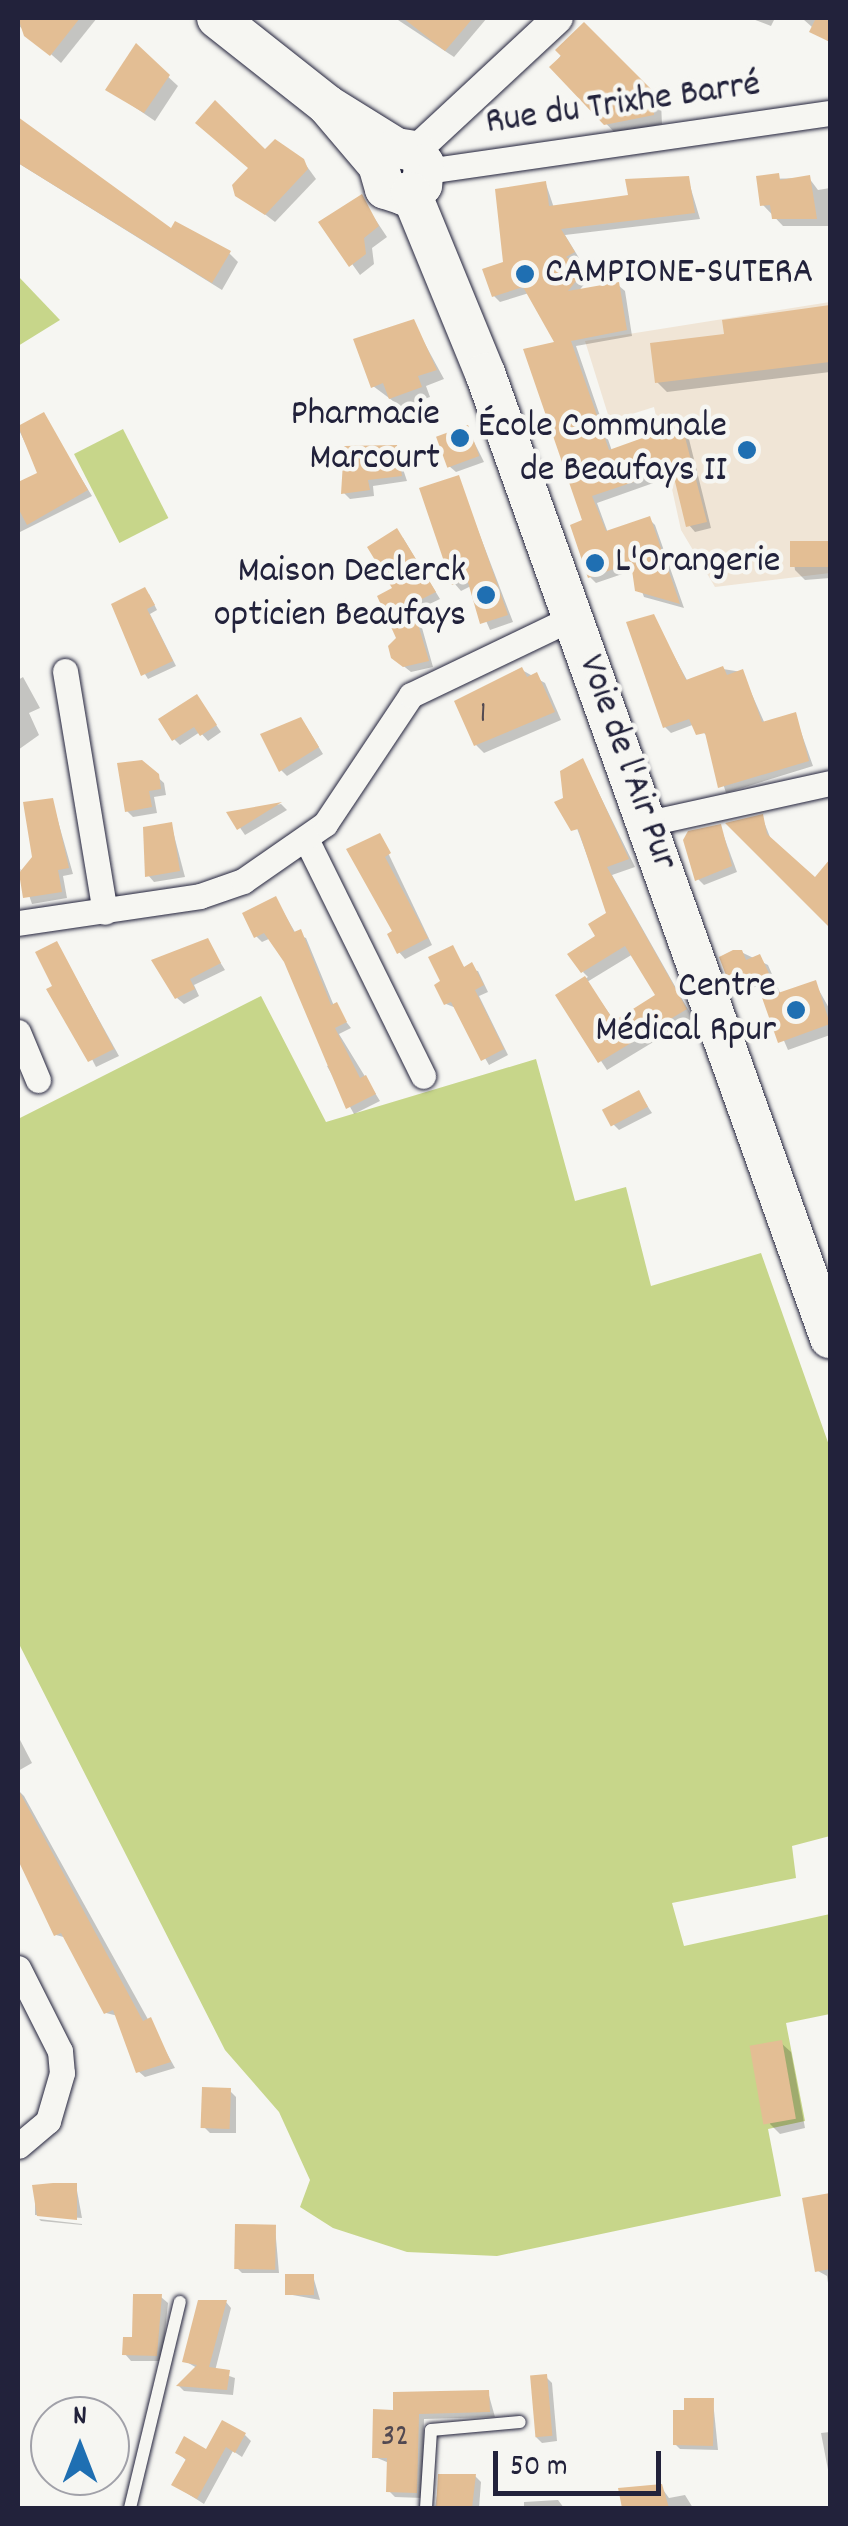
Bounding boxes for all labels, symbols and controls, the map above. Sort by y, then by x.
street label: Rue du Trixhe Barré [483,63,763,147]
place label: CAMPIONE-SUTERA [545,251,813,297]
marker: CAMPIONE-SUTERA [514,263,536,285]
place label: Pharmacie Marcourt [291,393,440,482]
place label: École Communale de Beaufays II [478,405,727,494]
marker: Pharmacie Marcourt [449,427,471,449]
marker: École Communale de Beaufays II [736,439,758,461]
place label: L'Orangerie [615,540,780,586]
place label: Maison Declerck opticien Beaufays [214,550,466,640]
marker: L'Orangerie [584,552,606,574]
marker: Maison Declerck opticien Beaufays [475,584,497,606]
street label: Voie de l'Air Pur [566,649,686,877]
house number: 1 [479,696,487,734]
place label: Centre Médical Rpur [595,965,776,1054]
marker: Centre Médical Rpur [785,999,807,1021]
north arrow [30,2396,130,2496]
text: N [73,2398,87,2438]
house number: 32 [381,2419,409,2457]
scale bar [498,2431,666,2493]
text: 50 m [510,2447,568,2490]

